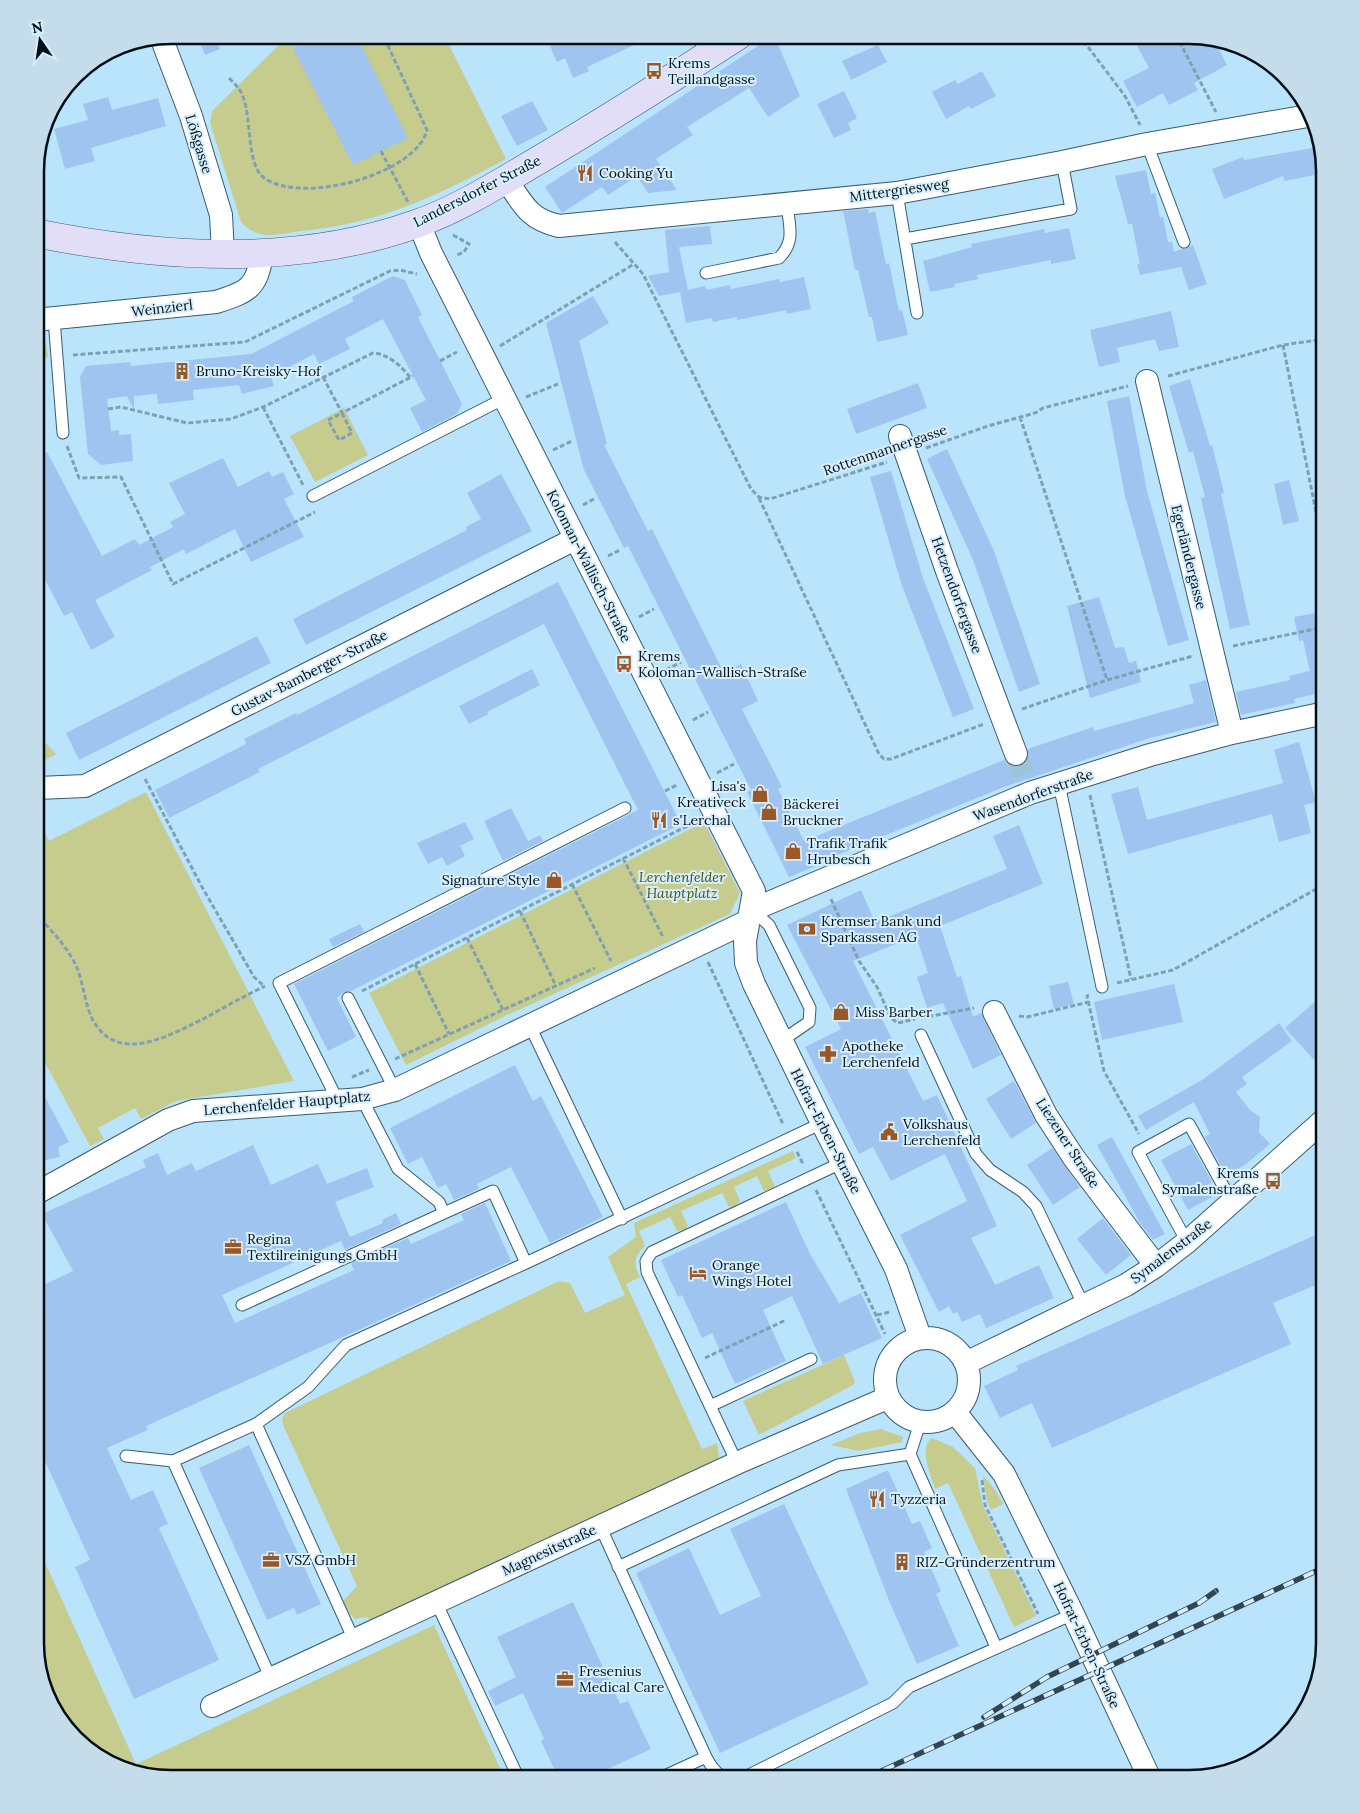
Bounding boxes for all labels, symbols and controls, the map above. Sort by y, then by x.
north arrow [15,15,65,65]
text: N [30,17,45,37]
place label: Krems Teillandgasse [668,54,755,88]
bus stop icon: Krems Teillandgasse [644,61,664,81]
street label: Lößgasse [181,112,217,176]
street label: Landersdorfer Straße [410,151,544,231]
restaurant icon: Cooking Yu [575,163,595,183]
place label: Cooking Yu [599,164,673,182]
street label: Mittergriesweg [848,174,950,206]
street label: Weinzierl [130,295,194,321]
building icon: Bruno-Kreisky-Hof [172,361,192,381]
place label: Bruno-Kreisky-Hof [196,362,322,380]
street label: Rottenmannergasse [821,420,950,480]
street label: Koloman-Wallisch-Straße [543,487,636,646]
street label: Egerländergasse [1167,503,1211,611]
street label: Hetzendorfergasse [928,534,987,656]
street label: Gustav-Bamberger-Straße [228,625,391,720]
place label: Krems Koloman-Wallisch-Straße [638,647,807,681]
bus stop icon: Krems Koloman-Wallisch-Straße [614,654,634,674]
street label: Wasendorferstraße [971,765,1096,825]
place label: Lisa's Kreativeck [677,777,746,811]
shop icon: Lisa's Kreativeck [750,784,770,804]
place label: Bäckerei Bruckner [783,795,843,829]
shop icon: Bäckerei Bruckner [759,802,779,822]
restaurant icon: s'Lerchal [649,810,669,830]
place label: s'Lerchal [673,811,731,829]
place label: Trafik Trafik Hrubesch [807,834,888,868]
shop icon: Trafik Trafik Hrubesch [783,841,803,861]
park label: Lerchenfelder Hauptplatz [639,868,726,902]
shop icon: Signature Style [544,870,564,890]
place label: Signature Style [442,871,540,889]
place label: Kremser Bank und Sparkassen AG [821,912,941,946]
bank icon: Kremser Bank und Sparkassen AG [797,919,817,939]
shop icon: Miss Barber [831,1002,851,1022]
place label: Miss Barber [855,1003,932,1021]
place label: Apotheke Lerchenfeld [841,1037,920,1071]
pharmacy icon: Apotheke Lerchenfeld [818,1044,838,1064]
street label: Hofrat-Erben-Straße [787,1066,865,1197]
street label: Lerchenfelder Hauptplatz [203,1087,371,1119]
street label: Liezener Straße [1032,1095,1104,1192]
place label: Volkshaus Lerchenfeld [902,1115,981,1149]
public building icon: Volkshaus Lerchenfeld [879,1122,899,1142]
place label: Krems Symalenstraße [1162,1164,1259,1198]
bus stop icon: Krems Symalenstraße [1263,1171,1283,1191]
street label: Symalenstraße [1127,1214,1216,1287]
place label: Regina Textilreinigungs GmbH [247,1230,398,1264]
office icon: Regina Textilreinigungs GmbH [223,1237,243,1257]
place label: Orange Wings Hotel [712,1256,792,1290]
hotel icon: Orange Wings Hotel [688,1263,708,1283]
restaurant icon: Tyzzeria [867,1489,887,1509]
place label: Tyzzeria [891,1490,946,1508]
street label: Magnesitstraße [499,1520,599,1580]
office icon: VSZ GmbH [261,1550,281,1570]
place label: VSZ GmbH [284,1551,356,1569]
building icon: RIZ-Gründerzentrum [892,1552,912,1572]
place label: RIZ-Gründerzentrum [916,1553,1056,1571]
street label: Hofrat-Erben-Straße [1050,1579,1124,1712]
place label: Fresenius Medical Care [579,1662,665,1696]
office icon: Fresenius Medical Care [555,1669,575,1689]

